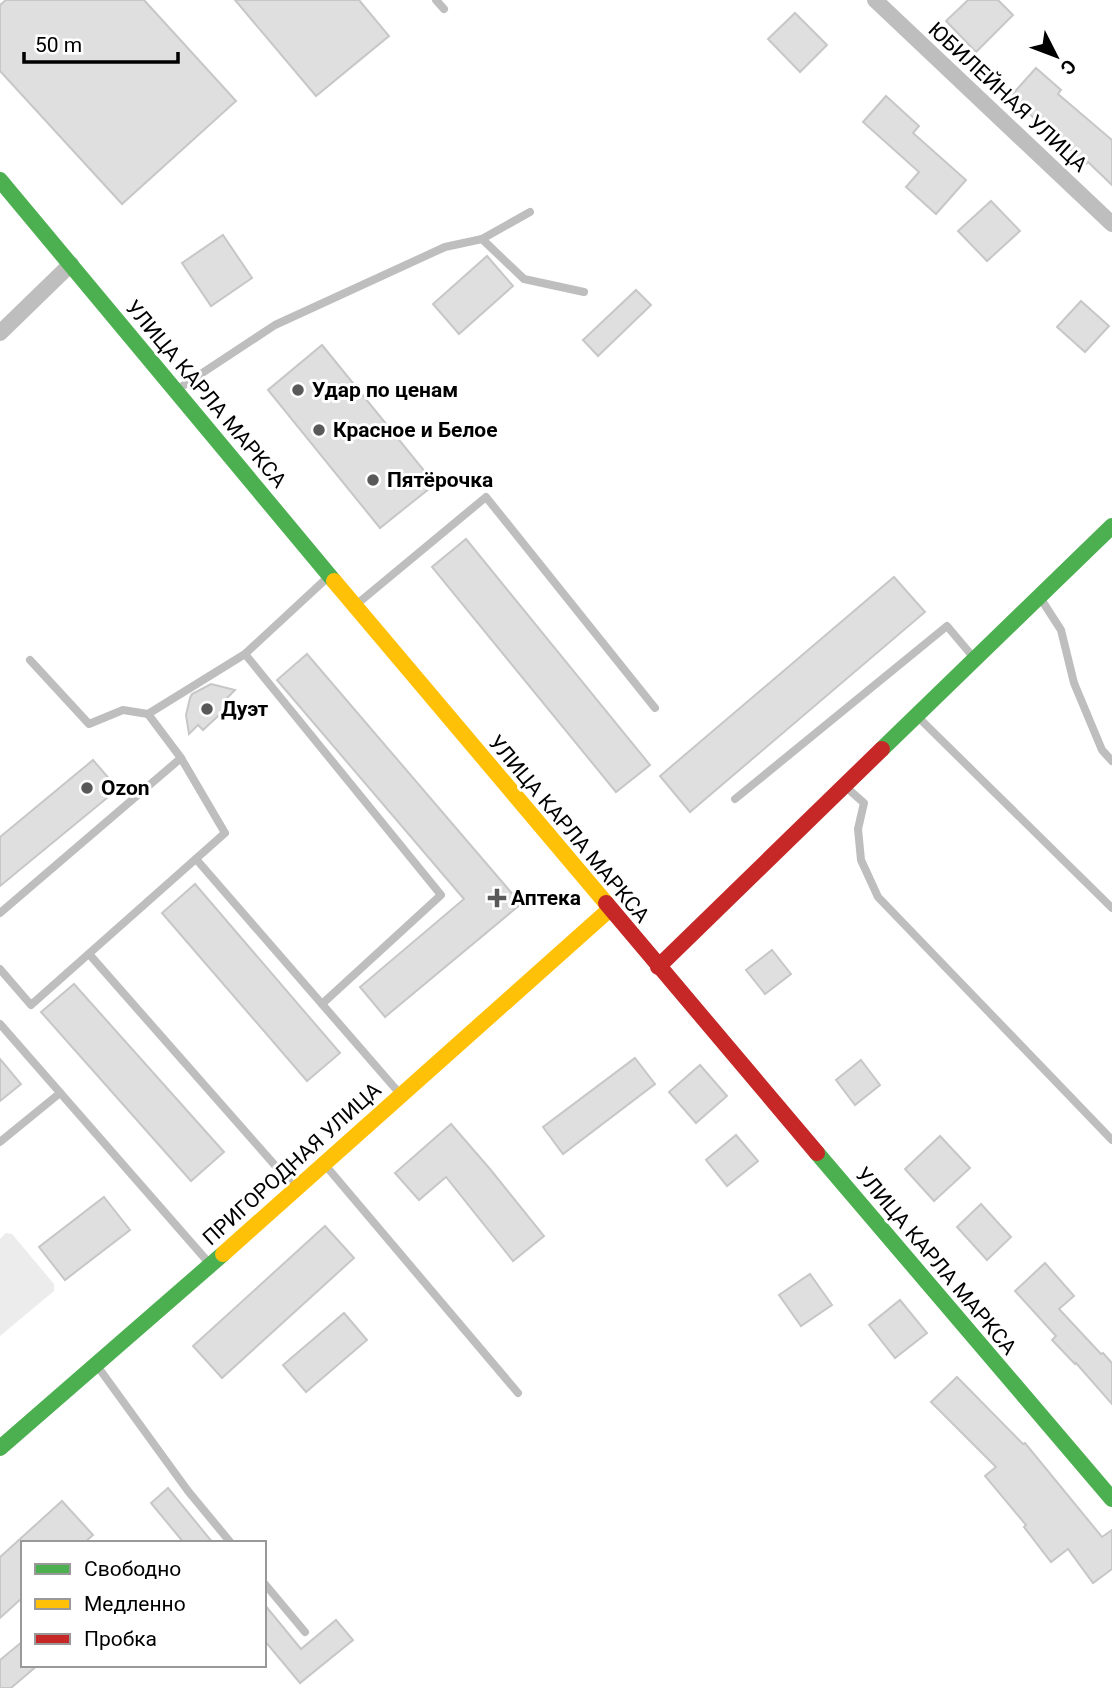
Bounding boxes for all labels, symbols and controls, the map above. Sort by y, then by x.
street label: ЮБИЛЕЙНАЯ УЛИЦА [924,17,1093,177]
scale bar [24,21,178,65]
north arrow [1021,21,1091,91]
text: 50 m [35,33,82,57]
text: С [1056,55,1081,79]
street label: УЛИЦА КАРЛА МАРКСА [121,296,291,493]
place label: Удар по ценам [312,378,458,402]
marker: Удар по ценам [290,382,306,398]
place label: Красное и Белое [333,418,498,442]
marker: Красное и Белое [311,422,327,438]
place label: Пятёрочка [387,468,493,492]
marker: Пятёрочка [365,472,381,488]
place label: Дуэт [221,697,269,721]
marker: Дуэт [199,701,215,717]
street label: УЛИЦА КАРЛА МАРКСА [484,731,654,928]
place label: Ozon [101,776,150,800]
marker: Ozon [79,780,95,796]
place label: Аптека [511,886,581,910]
marker: Аптека [489,890,505,906]
street label: ПРИГОРОДНАЯ УЛИЦА [198,1078,386,1250]
street label: УЛИЦА КАРЛА МАРКСА [851,1163,1021,1360]
legend [21,1541,266,1667]
text: Свободно [84,1557,181,1581]
text: Медленно [84,1592,186,1616]
text: Пробка [84,1627,157,1651]

